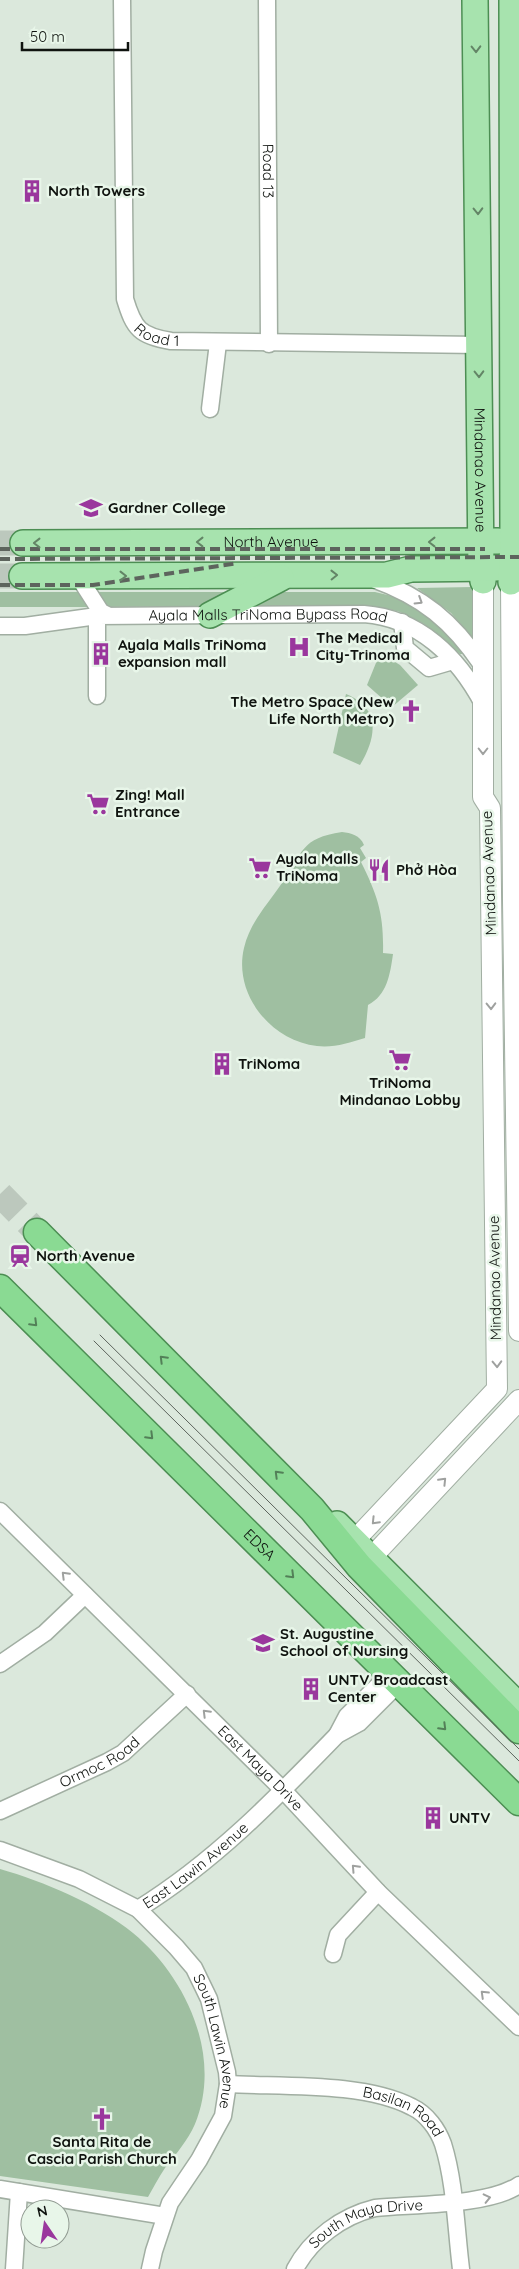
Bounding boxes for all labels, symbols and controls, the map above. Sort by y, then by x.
scale bar [22,20,129,52]
text: 50 m [30,27,65,46]
one-way arrow [471,45,481,53]
street label: Road 13 [259,144,278,199]
building icon: North Towers [19,178,45,204]
place label: North Towers [48,181,145,200]
one-way arrow [473,208,483,215]
street label: Road 1 [130,319,180,350]
one-way arrow [474,370,484,378]
street label: Mindanao Avenue [470,407,491,532]
school or university icon: Gardner College [78,495,104,521]
place label: Gardner College [108,498,226,517]
street label: North Avenue [224,532,318,551]
one-way arrow [196,537,204,547]
one-way arrow [428,537,436,547]
one-way arrow [33,538,41,548]
one-way arrow [330,570,338,580]
one-way arrow [120,571,128,581]
one-way arrow [414,595,423,604]
street label: Ayala Malls TriNoma Bypass Road [148,604,389,627]
place label: The Medical City-Trinoma [316,628,410,664]
hospital icon: The Medical City-Trinoma [286,634,312,660]
place label: Ayala Malls TriNoma expansion mall [118,635,267,671]
building icon: Ayala Malls TriNoma expansion mall [88,641,114,667]
place label: The Metro Space (New Life North Metro) [230,692,394,728]
church icon: The Metro Space (New Life North Metro) [398,698,424,724]
one-way arrow [478,747,488,755]
place label: Zing! Mall Entrance [115,785,185,821]
supermarket icon: Zing! Mall Entrance [85,791,111,817]
street label: Mindanao Avenue [477,810,500,936]
place label: Ayala Malls TriNoma [276,849,358,885]
supermarket icon: Ayala Malls TriNoma [247,855,273,881]
restaurant icon: Phở Hòa [366,857,392,883]
place label: Phở Hòa [396,860,457,879]
one-way arrow [486,1002,497,1010]
supermarket icon: TriNoma Mindanao Lobby [387,1047,413,1073]
building icon: TriNoma [209,1051,235,1077]
place label: TriNoma [238,1054,300,1073]
place label: TriNoma Mindanao Lobby [340,1073,460,1109]
street label: Mindanao Avenue [484,1216,505,1341]
station icon: North Avenue [7,1243,33,1269]
place label: North Avenue [36,1246,135,1265]
one-way arrow [28,1317,37,1326]
one-way arrow [160,1356,169,1365]
one-way arrow [492,1360,503,1368]
one-way arrow [144,1431,153,1440]
one-way arrow [275,1471,284,1480]
one-way arrow [437,1477,446,1486]
one-way arrow [371,1515,380,1524]
street label: EDSA [240,1525,280,1565]
one-way arrow [285,1570,294,1579]
one-way arrow [61,1572,70,1581]
place label: St. Augustine School of Nursing [280,1624,408,1660]
school or university icon: St. Augustine School of Nursing [250,1630,276,1656]
place label: UNTV Broadcast Center [328,1670,448,1706]
building icon: UNTV Broadcast Center [298,1676,324,1702]
one-way arrow [203,1710,212,1719]
street label: East Maya Drive [214,1721,308,1815]
one-way arrow [437,1721,446,1730]
street label: Ormoc Road [56,1732,143,1792]
building icon: UNTV [420,1805,446,1831]
place label: UNTV [449,1808,490,1827]
street label: East Lawin Avenue [139,1818,252,1913]
one-way arrow [352,1864,361,1873]
street label: South Lawin Avenue [189,1970,238,2111]
one-way arrow [480,1991,489,2000]
street label: Basilan Road [361,2082,448,2140]
church icon: Santa Rita de Cascia Parish Church [89,2106,115,2132]
place label: Santa Rita de Cascia Parish Church [27,2132,177,2168]
one-way arrow [482,2193,491,2203]
street label: South Maya Drive [304,2195,423,2252]
north arrow [20,2199,70,2249]
text: N [35,2201,49,2221]

